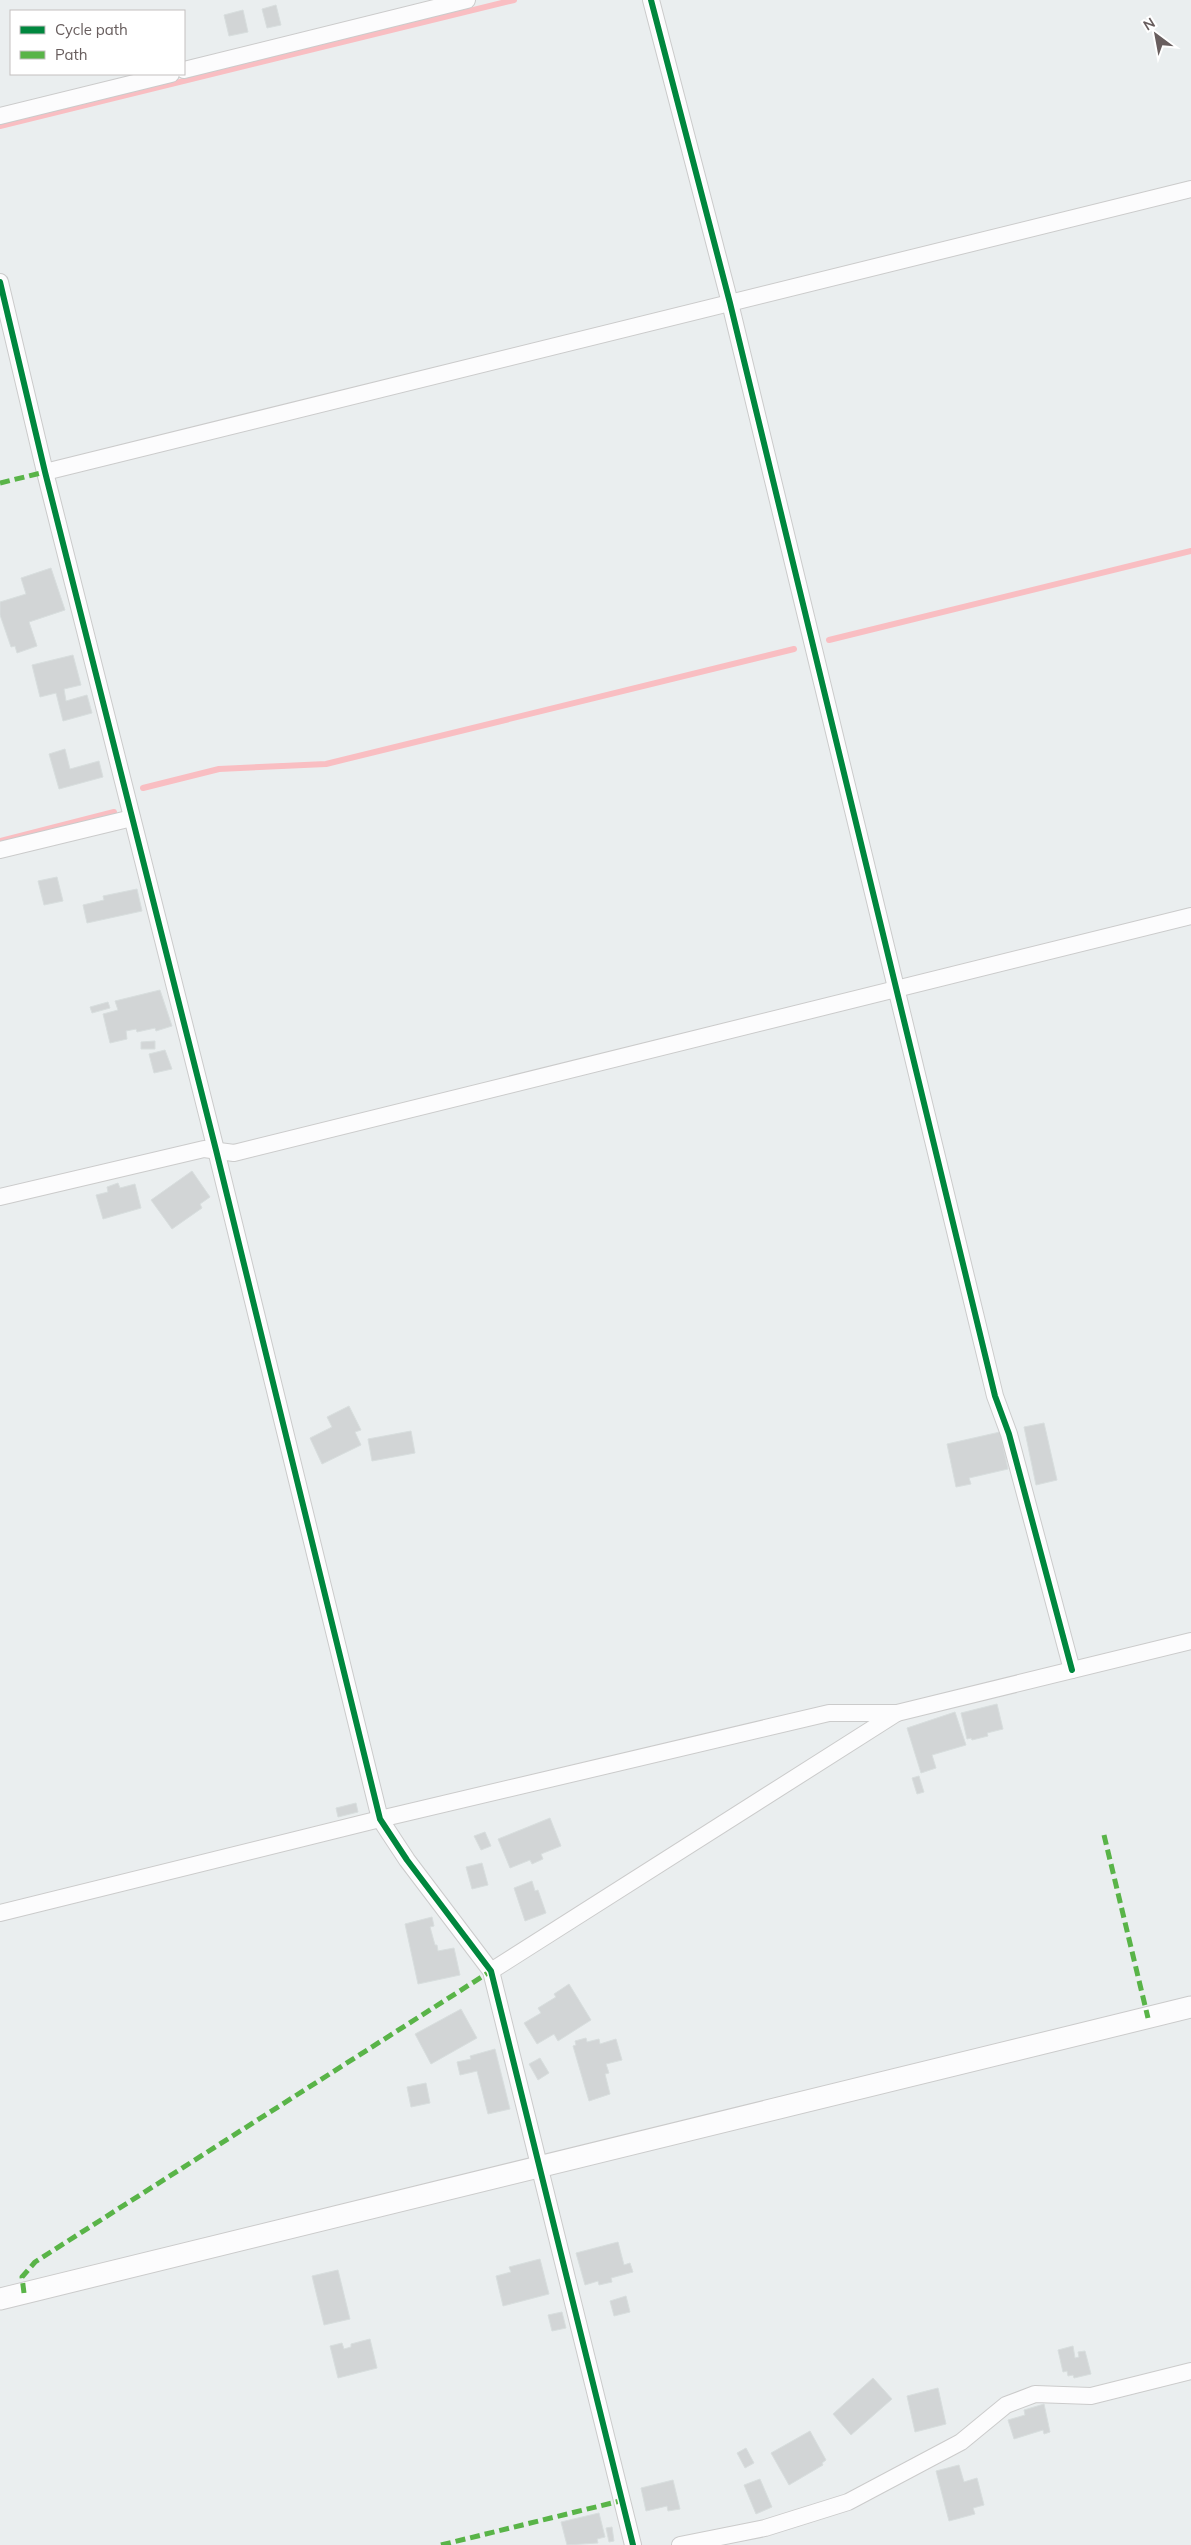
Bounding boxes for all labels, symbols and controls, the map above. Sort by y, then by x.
legend [10,10,185,75]
north arrow [1131,10,1181,60]
text: N [1140,14,1158,34]
text: Cycle path [55,20,128,39]
text: Path [55,45,87,64]

